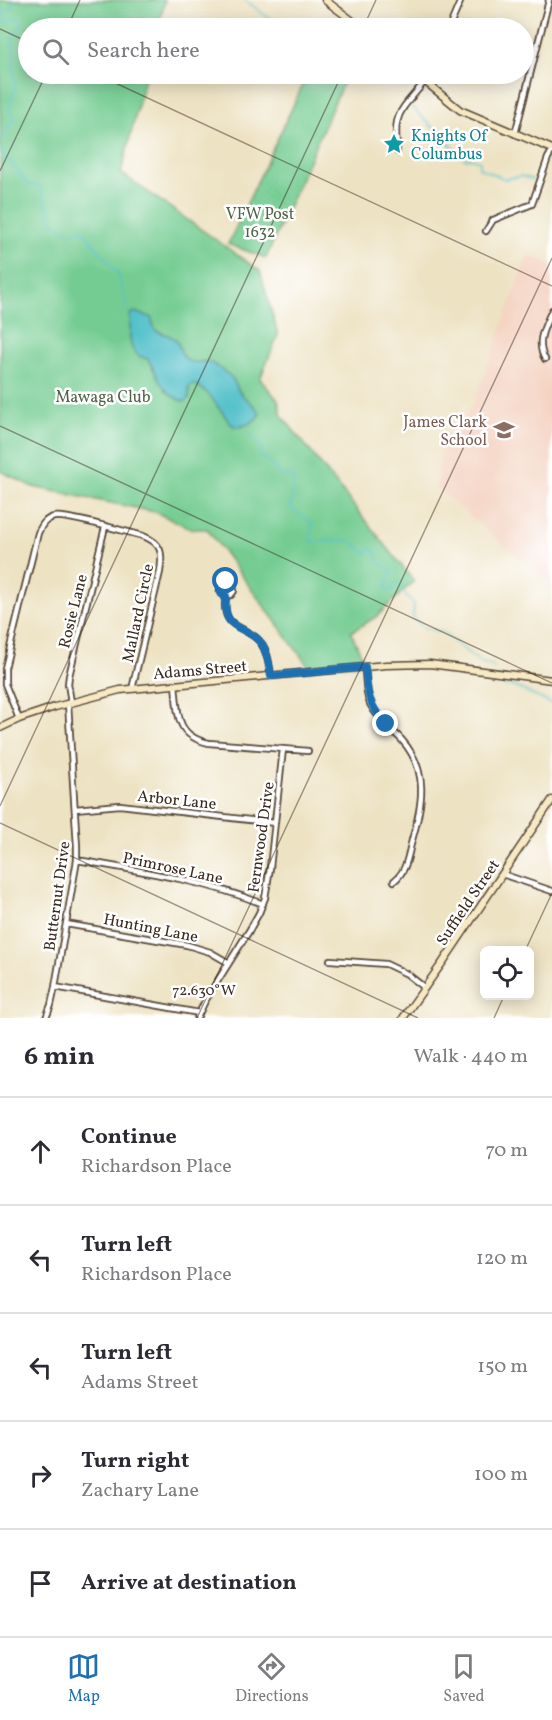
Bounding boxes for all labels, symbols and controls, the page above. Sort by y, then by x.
search box [18,18,534,84]
icon: search [39,35,72,68]
text: Search here [87,36,200,67]
place label: Knights Of Columbus [411,126,488,166]
place icon: Knights Of Columbus [382,132,406,156]
park label: VFW Post 1632 [226,204,295,244]
park label: Mawaga Club [55,387,151,409]
place label: James Clark School [403,412,487,452]
school or university icon: James Clark School [492,418,516,442]
street label: Mallard Circle [118,562,160,665]
route start [212,567,238,593]
street label: Rosie Lane [54,572,94,651]
street label: Adams Street [152,656,248,686]
route end [372,710,398,736]
street label: Fernwood Drive [243,780,281,894]
street label: Arbor Lane [136,786,217,816]
street label: Butternut Drive [39,840,77,953]
street label: Primrose Lane [120,848,225,890]
street label: Suffield Street [432,855,506,951]
street label: Hunting Lane [101,909,200,949]
map controls [480,946,534,1000]
button: locate [480,946,534,1000]
text: 72.630°W [172,981,236,1002]
text: 6 min [24,1039,95,1075]
text: Walk · 440 m [413,1043,528,1071]
text: Continue [81,1122,177,1153]
icon: ahead [24,1135,57,1168]
text: 70 m [485,1137,528,1165]
text: Richardson Place [81,1153,232,1181]
text: Turn left [81,1230,172,1261]
icon: left [24,1243,57,1276]
text: 120 m [476,1245,528,1273]
text: Richardson Place [81,1261,232,1289]
text: Turn left [81,1338,172,1369]
icon: left [24,1351,57,1384]
text: 150 m [477,1353,528,1381]
text: Adams Street [81,1369,199,1397]
text: Turn right [81,1446,189,1477]
icon: right [24,1459,57,1492]
text: 100 m [474,1461,528,1489]
text: Zachary Lane [81,1477,199,1505]
icon: arrive [24,1567,57,1600]
text: Arrive at destination [81,1568,297,1599]
tab: Map [67,1650,100,1708]
tab: Directions [235,1650,309,1708]
tab: Saved [443,1650,485,1708]

